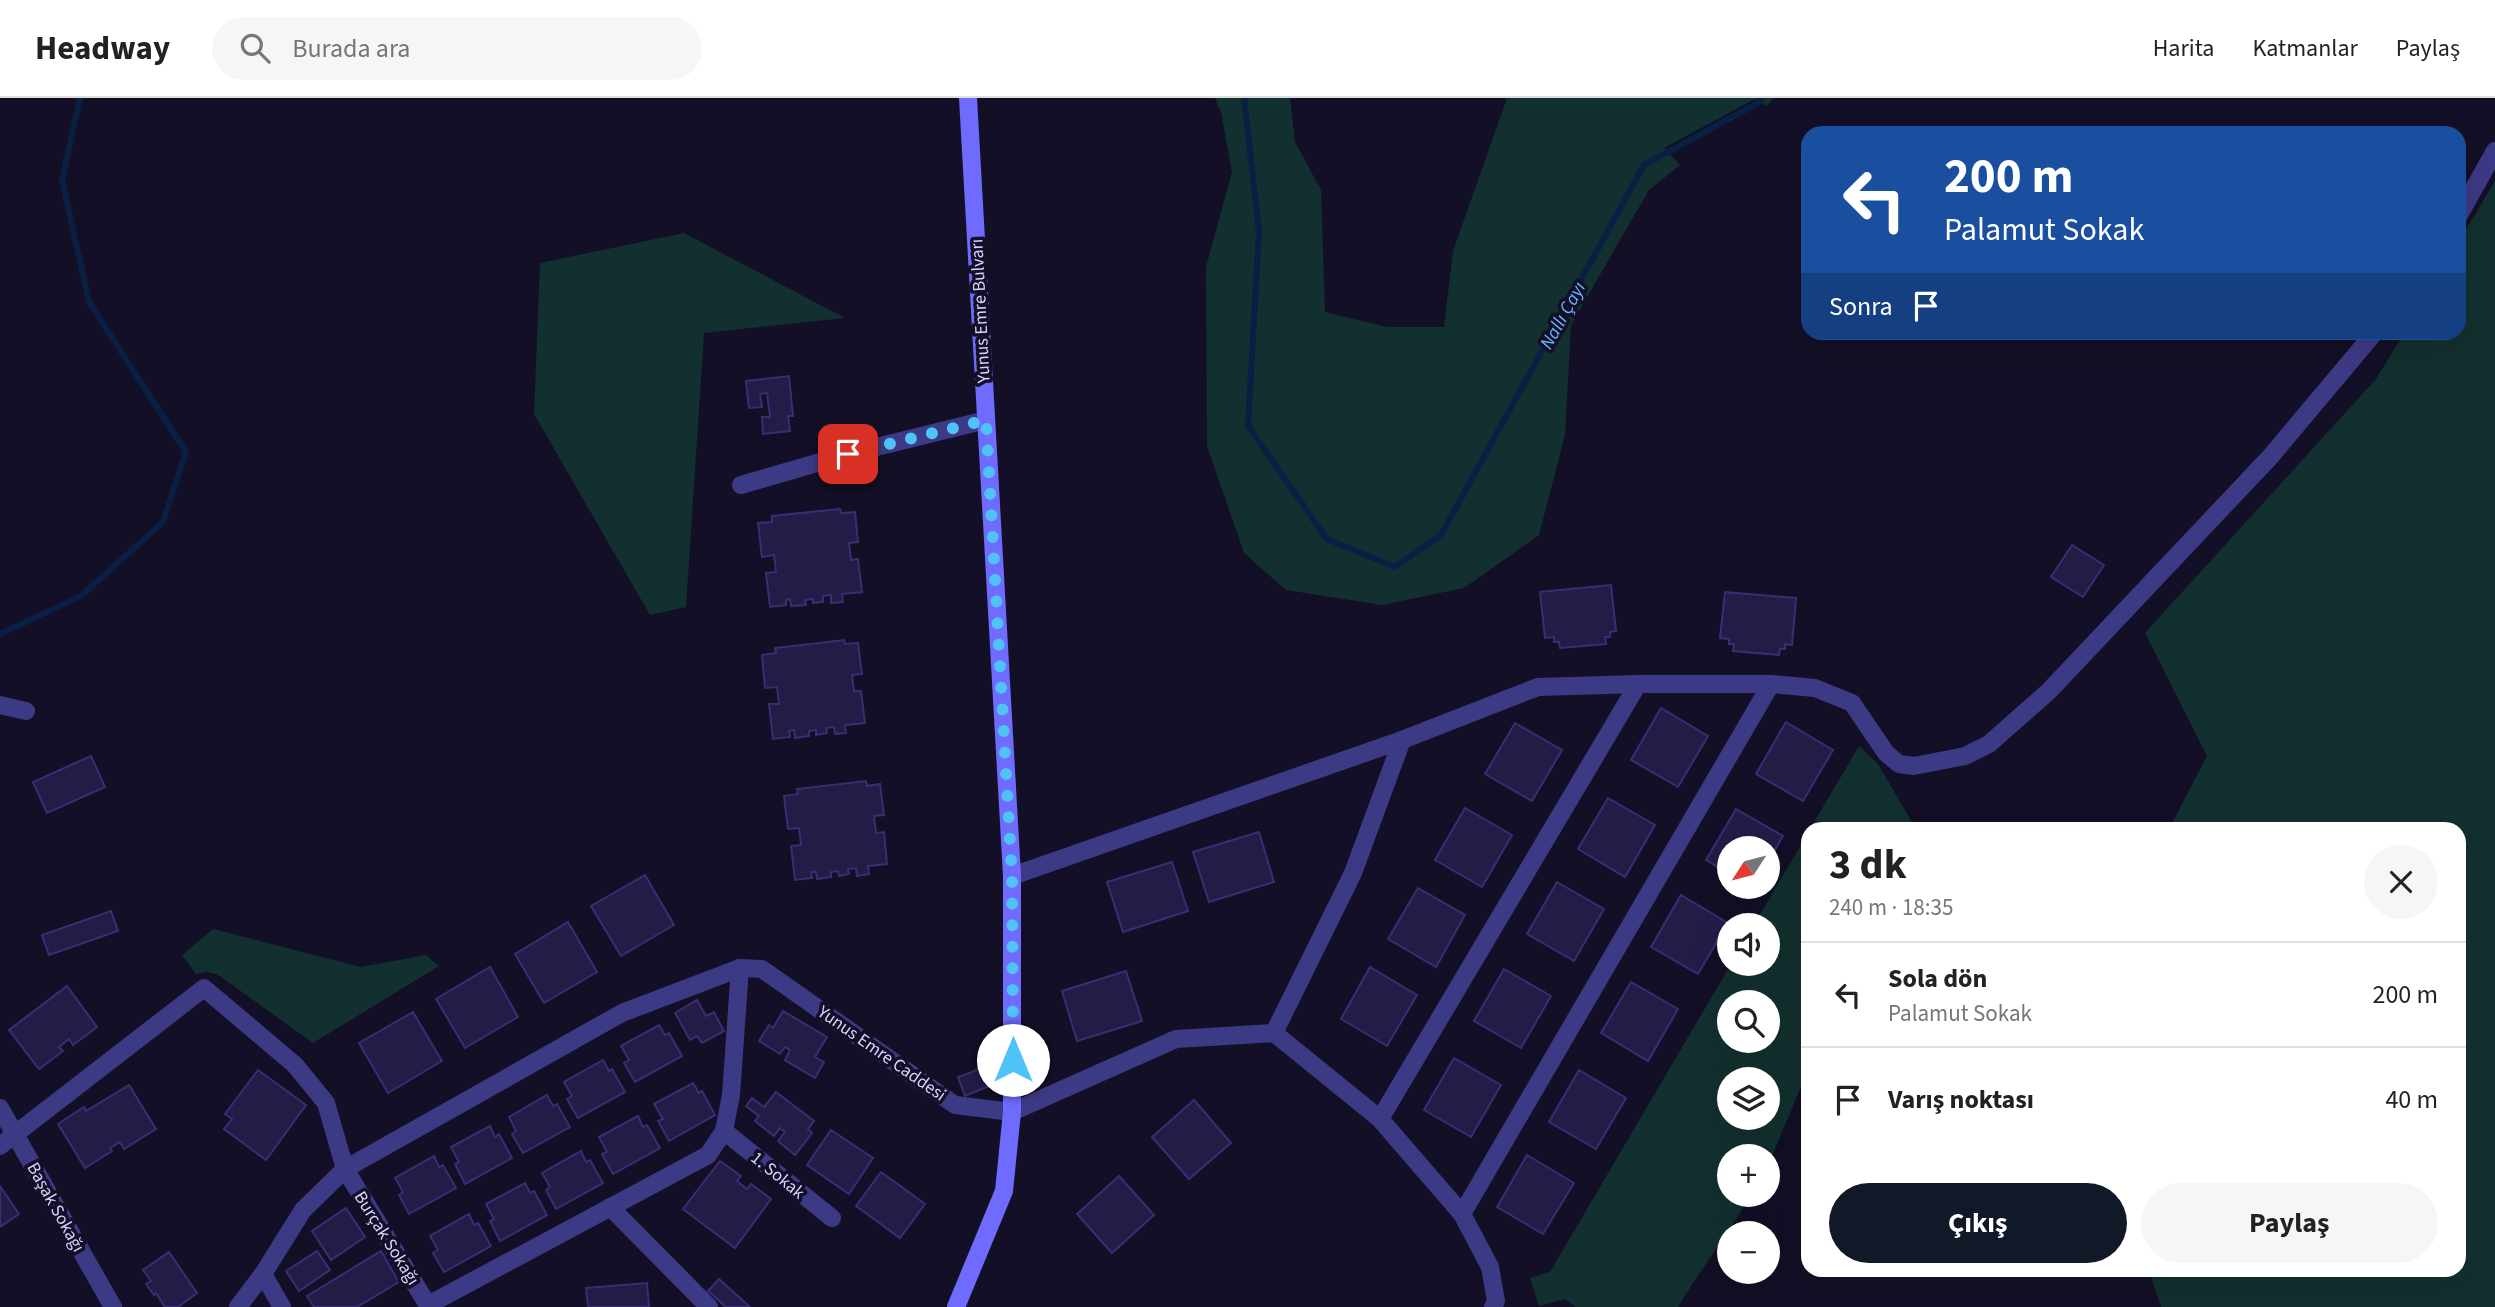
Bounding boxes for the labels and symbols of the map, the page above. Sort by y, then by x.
street label: Yunus Emre Bulvarı [964,238,997,385]
water label: Nallı Çayı [1534,277,1593,354]
pin [818,424,878,484]
north arrow [1717,836,1780,900]
street label: Yunus Emre Caddesi [812,999,951,1107]
position arrow [976,1023,1050,1097]
street label: 1. Sokak [745,1146,810,1205]
street label: Başak Sokağı [21,1158,91,1257]
street label: Burçak Sokağı [348,1186,425,1290]

